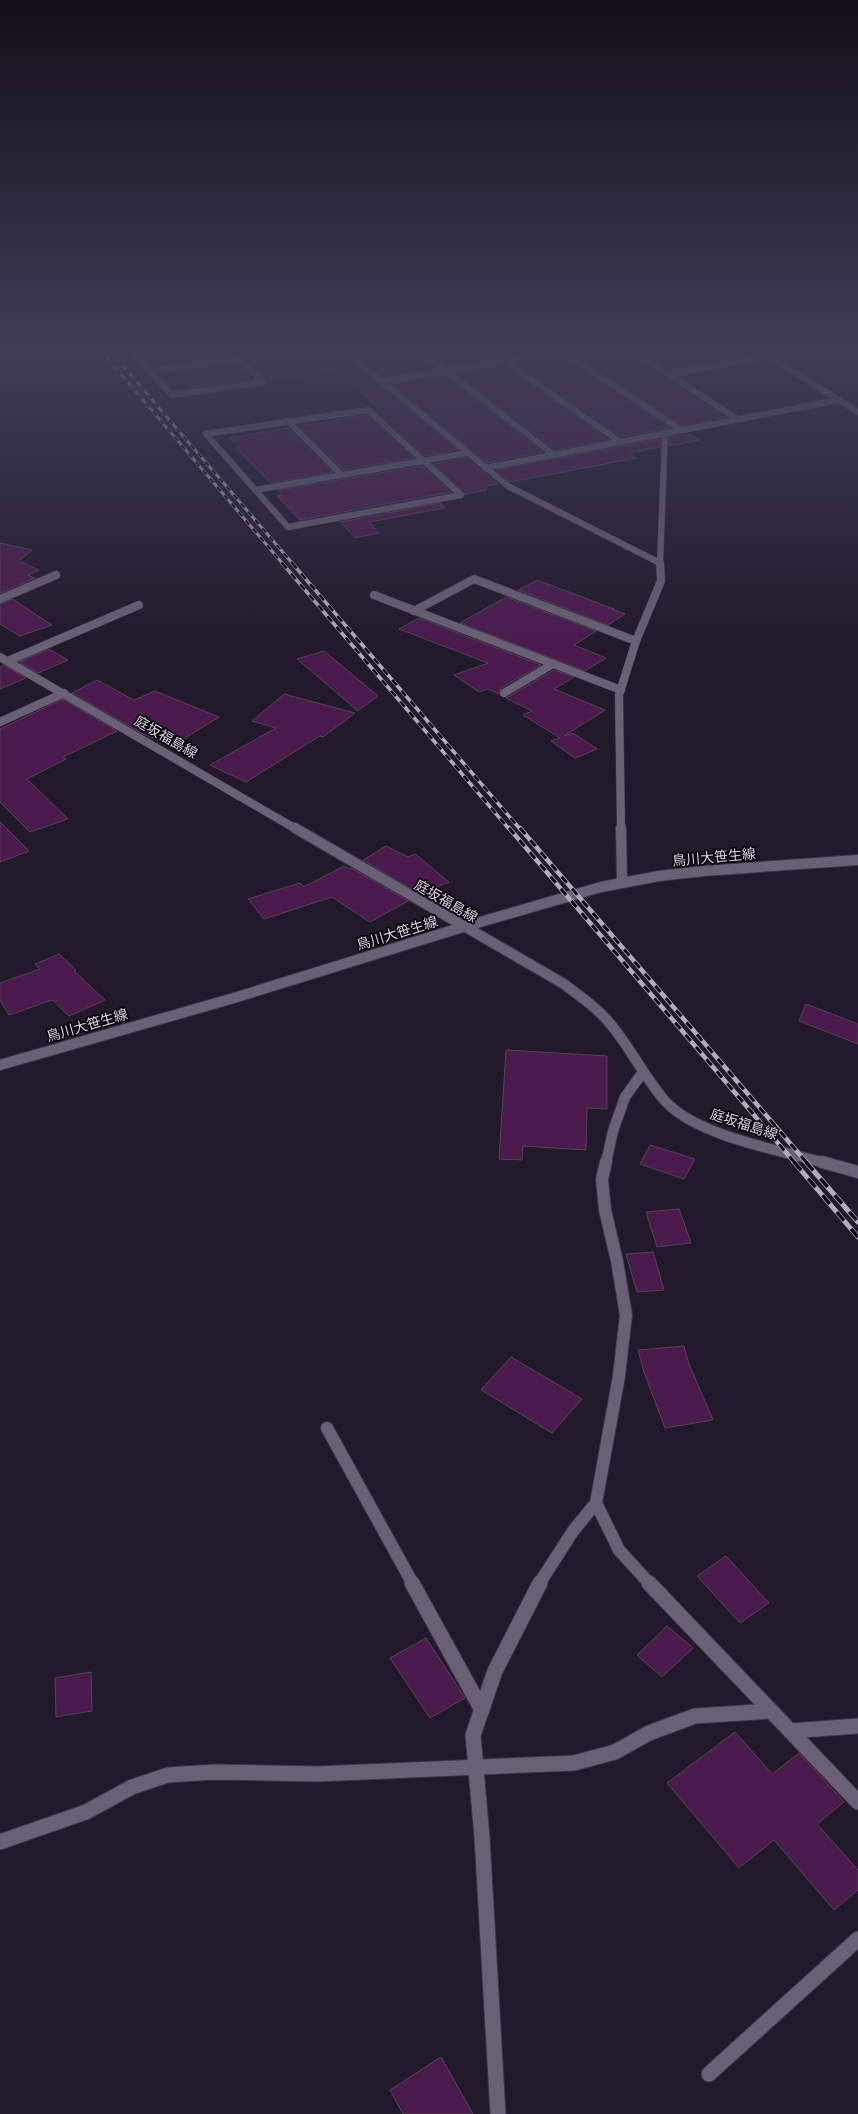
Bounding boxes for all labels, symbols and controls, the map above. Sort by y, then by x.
street label: 庭坂福島線 [131,711,201,763]
street label: 鳥川大笹生線 [671,843,757,871]
street label: 庭坂福島線 [411,875,481,927]
street label: 鳥川大笹生線 [354,911,440,955]
street label: 鳥川大笹生線 [44,1004,130,1046]
street label: 庭坂福島線 [708,1104,780,1144]

